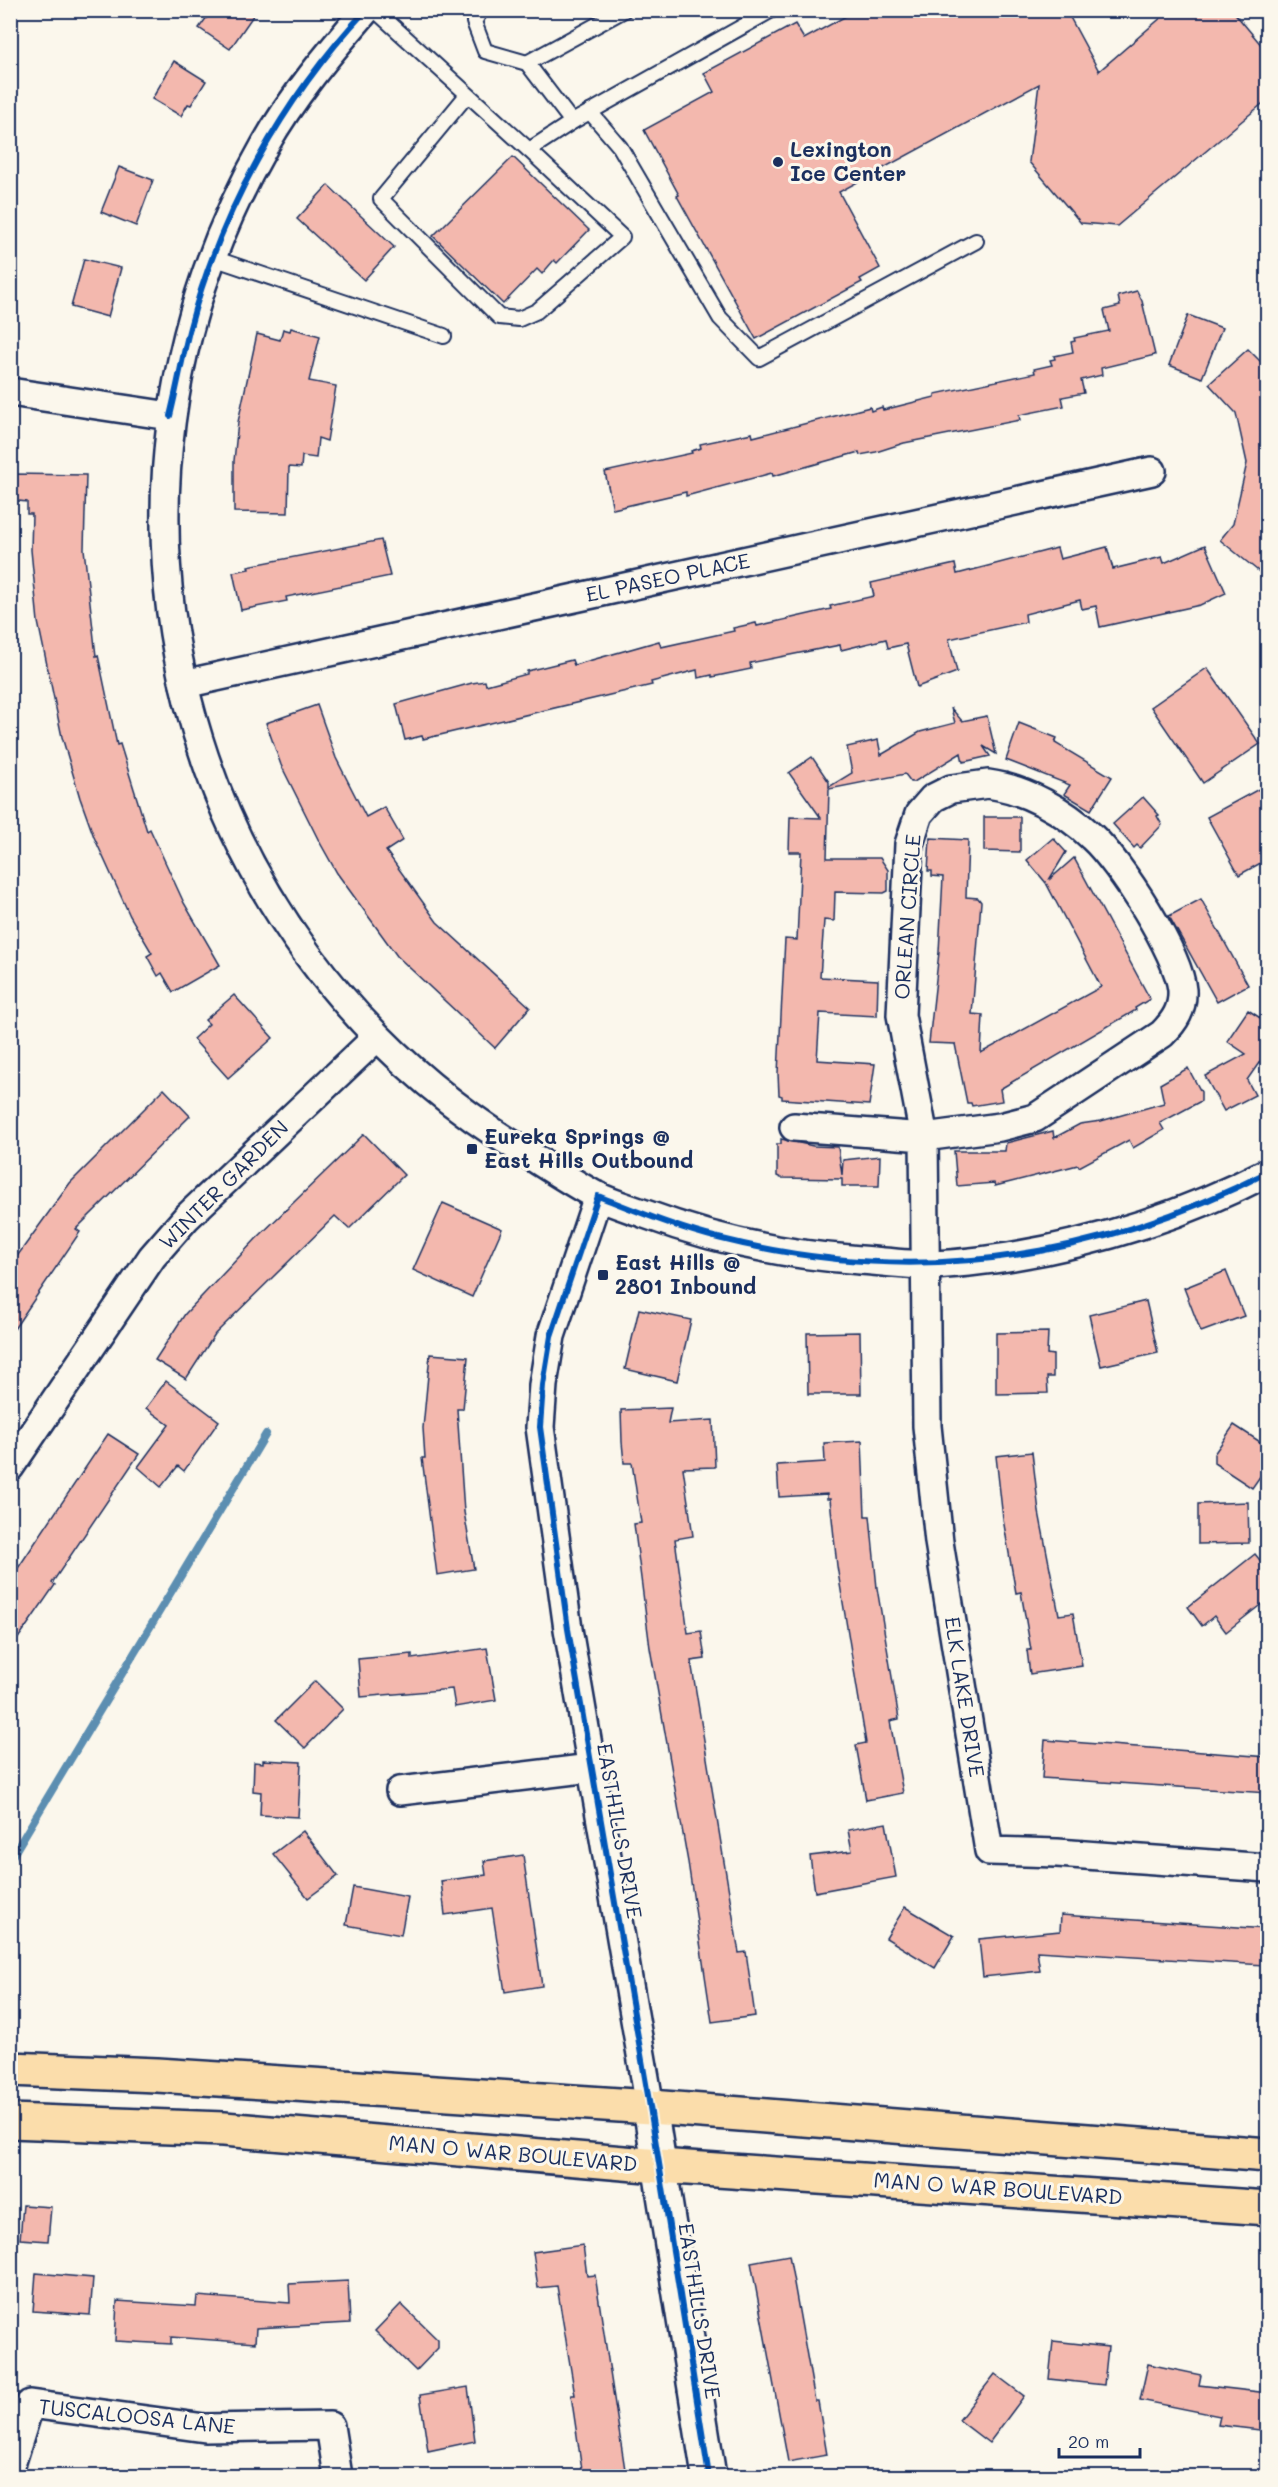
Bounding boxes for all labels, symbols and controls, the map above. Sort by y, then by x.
place label: Lexington Ice Center [790,135,906,186]
marker: Lexington Ice Center [771,155,785,169]
street label: EL PASEO PLACE [583,546,752,607]
street label: ORLEAN CIRCLE [887,833,926,1000]
street label: WINTER GARDEN [152,1113,293,1254]
place label: Eureka Springs @ East Hills Outbound [484,1122,693,1173]
marker: Eureka Springs @ East Hills Outbound [465,1142,479,1156]
place label: East Hills @ 2801 Inbound [615,1248,756,1299]
marker: East Hills @ 2801 Inbound [596,1268,610,1282]
street label: ELK LAKE DRIVE [939,1615,992,1779]
street label: EASTHILLS DRIVE [592,1741,649,1920]
street label: MAN O WAR BOULEVARD [388,2128,639,2177]
street label: MAN O WAR BOULEVARD [873,2165,1124,2210]
street label: EASTHILLS DRIVE [673,2221,728,2401]
street label: TUSCALOOSA LANE [38,2392,237,2439]
scale bar [1059,2421,1140,2459]
text: 20 m [1068,2429,1109,2453]

